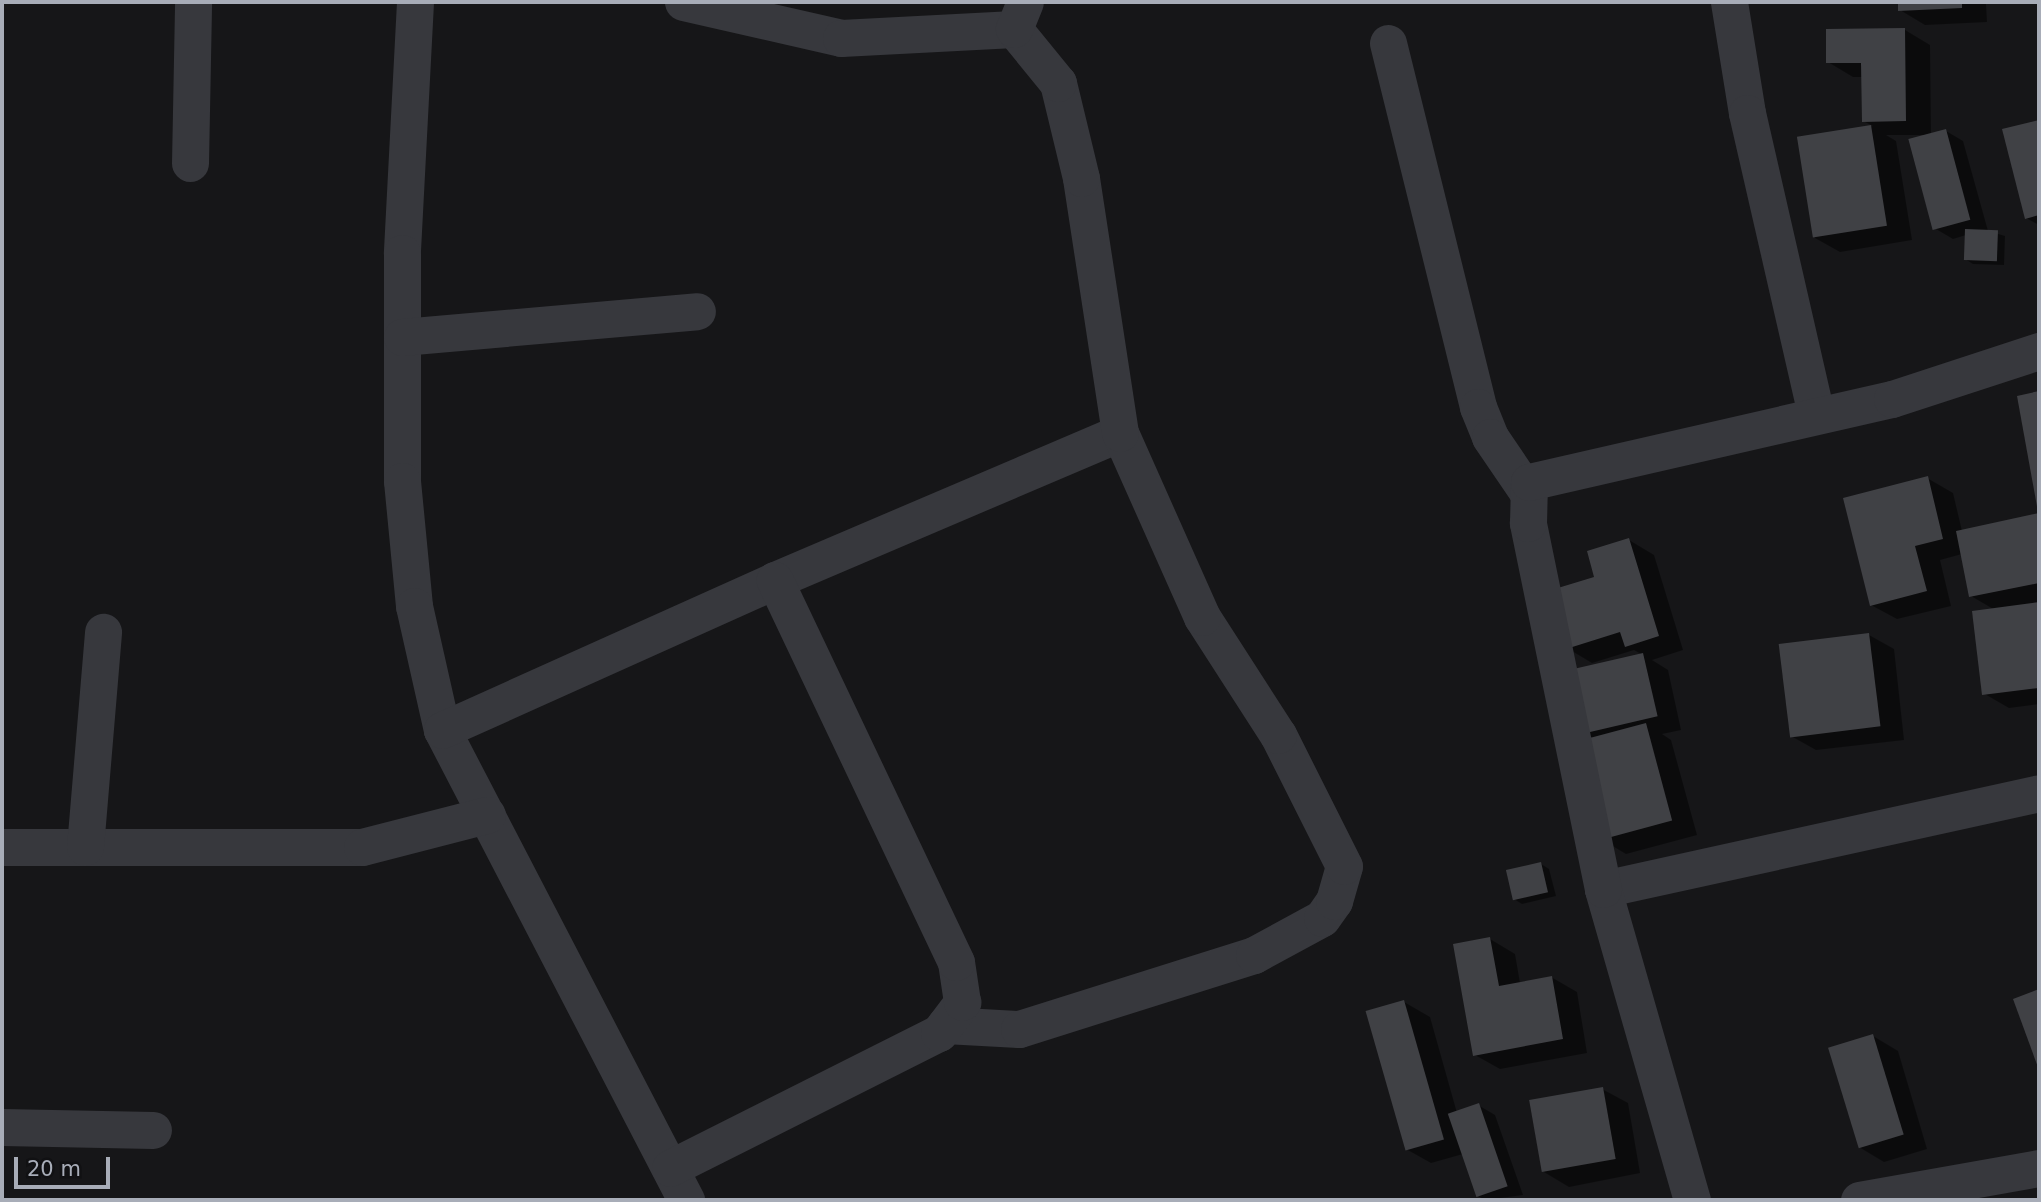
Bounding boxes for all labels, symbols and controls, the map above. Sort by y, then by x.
scale bar [18,1142,114,1186]
text: 20 m [27,1157,81,1181]

